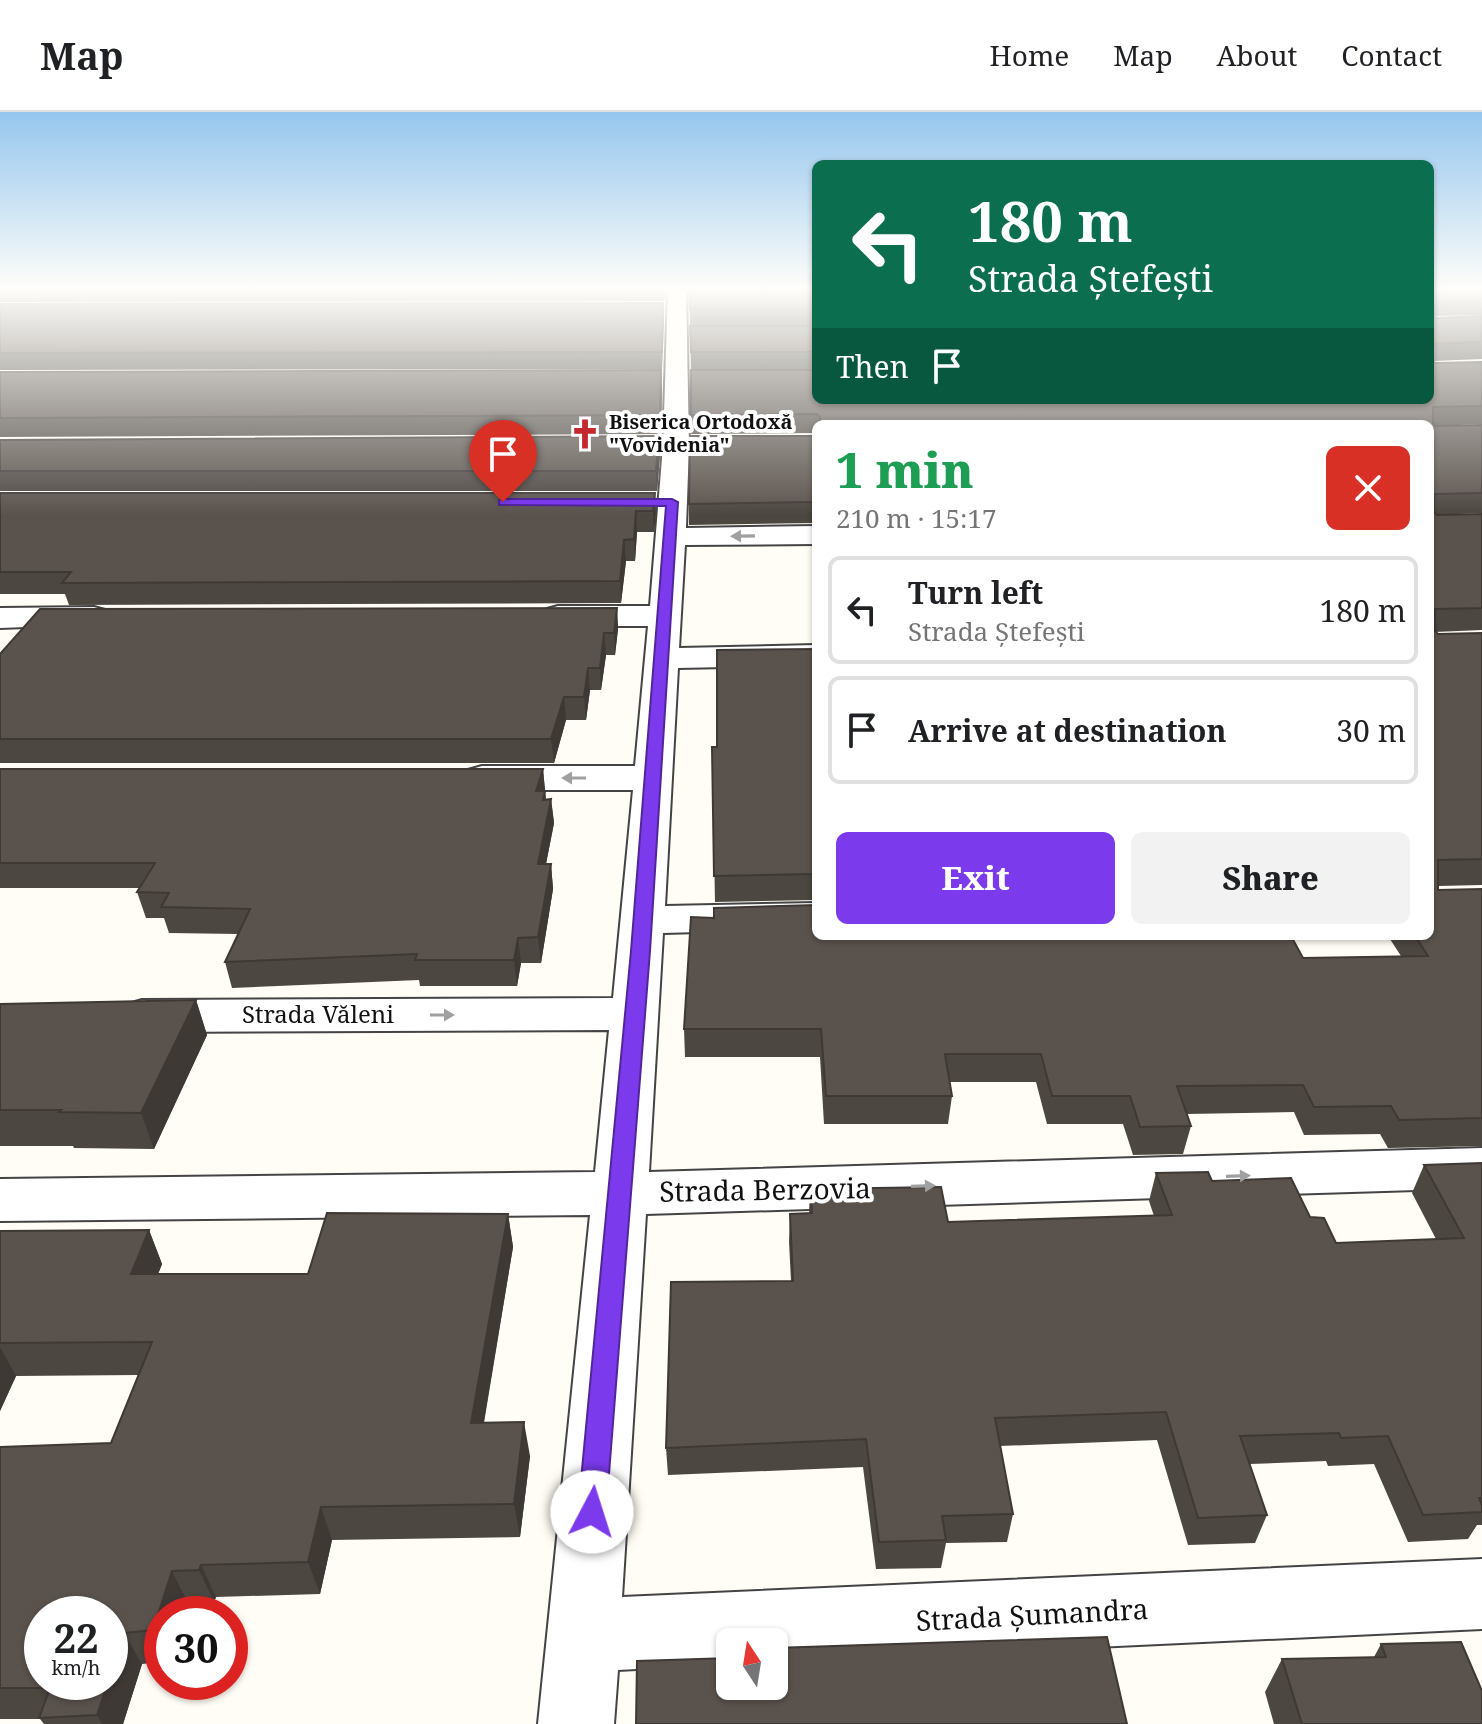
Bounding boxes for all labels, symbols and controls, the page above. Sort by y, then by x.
text: Map [40,29,124,81]
text: Home [990,36,1069,74]
text: Map [1113,36,1173,74]
text: About [1217,36,1297,74]
text: Contact [1341,36,1442,74]
text: 180 m [968,182,1133,258]
icon: left [836,192,940,296]
text: Strada Ștefești [968,254,1213,303]
icon: arrive [925,344,969,388]
text: Then [836,346,909,387]
place label: Biserica Ortodoxă "Vovidenia" [609,408,793,458]
church icon: Biserica Ortodoxă "Vovidenia" [568,417,602,451]
pin [469,420,537,502]
icon: arrive [481,432,525,476]
text: 1 min [836,437,974,502]
button: close [1326,446,1410,530]
text: 210 m · 15:17 [836,500,997,536]
one-way arrow [730,530,755,542]
text: Turn left [908,572,1043,613]
icon: left [840,588,884,632]
text: 180 m [1320,590,1406,631]
text: Strada Ștefești [908,613,1085,649]
icon: arrive [840,708,884,752]
text: Arrive at destination [908,710,1227,751]
text: 30 m [1336,710,1406,751]
one-way arrow [561,772,586,784]
button: Exit [836,832,1115,924]
button: Share [1131,832,1410,924]
street label: Strada Văleni [242,997,394,1030]
one-way arrow [430,1009,455,1021]
street label: Strada Berzovia [659,1168,871,1210]
one-way arrow [1226,1169,1251,1182]
one-way arrow [911,1179,936,1192]
position arrow [550,1470,634,1554]
street label: Strada Șumandra [915,1589,1149,1639]
speed limit sign: 30 [144,1596,248,1700]
text: 22 [53,1610,99,1665]
north arrow [716,1628,788,1700]
map controls [716,1628,788,1700]
text: km/h [51,1654,101,1681]

